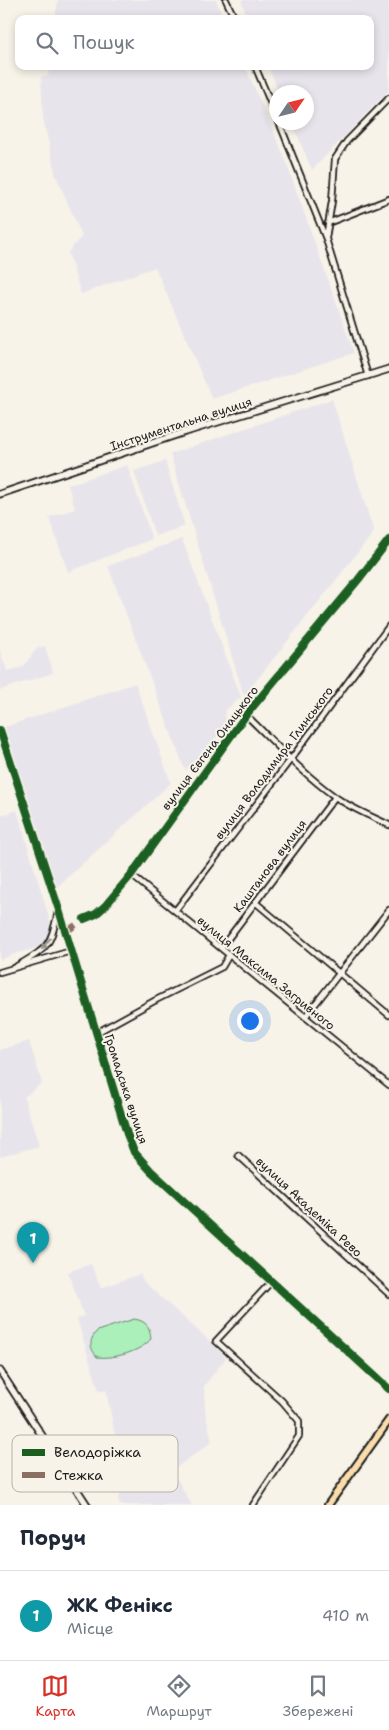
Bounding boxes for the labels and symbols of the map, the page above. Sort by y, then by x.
north arrow [269,85,314,130]
street label: Інструментальна вулиця [108,393,254,455]
street label: вулиця Євгена Онацького [158,683,262,813]
street label: вулиця Володимира Глинського [211,683,337,843]
street label: Каштанова вулиця [230,816,310,916]
street label: вулиця Максима Загривного [194,912,338,1034]
one-way arrow [41,937,52,950]
your location [237,1008,263,1034]
street label: Громадська вулиця [101,1032,151,1146]
street label: вулиця Академіка Рево [252,1153,366,1261]
pin: 1 [17,1222,49,1263]
legend [12,1435,178,1492]
text: Велодоріжка [54,1443,141,1461]
text: Стежка [54,1466,103,1484]

